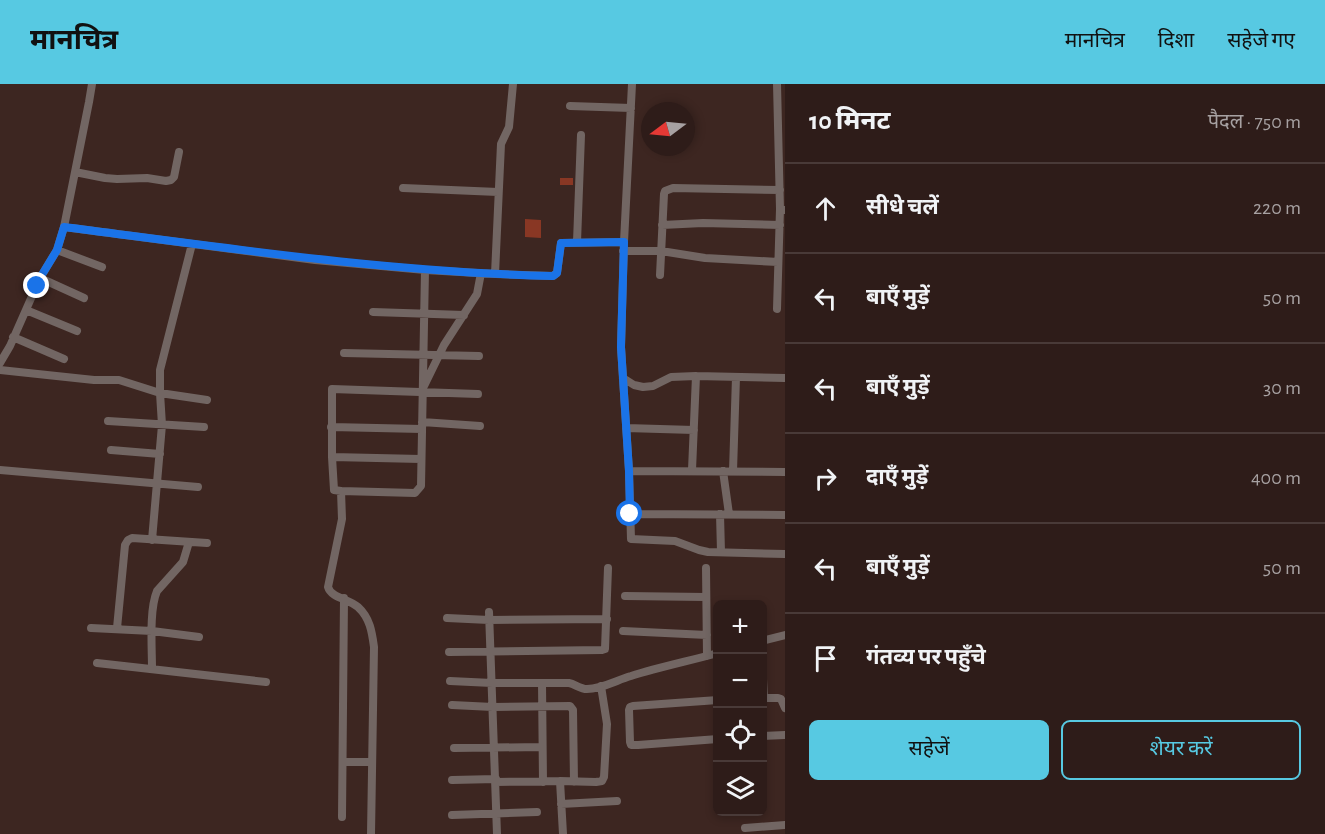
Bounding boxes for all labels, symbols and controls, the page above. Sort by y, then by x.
text: मानचित्र [30,27,118,55]
text: मानचित्र [1065,30,1125,51]
text: दिशा [1158,30,1194,51]
text: सहेजे गए [1227,30,1295,51]
north arrow [641,102,695,156]
text: 10 मिनट [809,108,890,134]
text: पैदल · 750 m [1208,112,1301,132]
icon: ahead [809,192,842,225]
text: सीधे चलें [866,196,939,218]
text: 220 m [1253,198,1301,218]
route end [23,272,49,298]
icon: left [809,282,842,315]
text: बाएँ मुड़ें [866,286,930,308]
text: 50 m [1263,288,1301,308]
icon: left [809,372,842,405]
text: बाएँ मुड़ें [866,376,930,398]
text: 30 m [1263,378,1301,398]
icon: right [809,462,842,495]
text: दाएँ मुड़ें [866,466,928,488]
text: 400 m [1251,468,1301,488]
route start [616,500,642,526]
icon: left [809,552,842,585]
text: बाएँ मुड़ें [866,556,930,578]
text: 50 m [1263,558,1301,578]
map controls [713,600,767,816]
button: + [713,600,767,654]
icon: arrive [809,642,842,675]
text: गंतव्य पर पहुँचे [866,646,986,668]
button: − [713,654,767,708]
button: locate [713,708,767,762]
button: सहेजें [809,720,1049,780]
button: शेयर करें [1061,720,1301,780]
button: layers [713,762,767,816]

